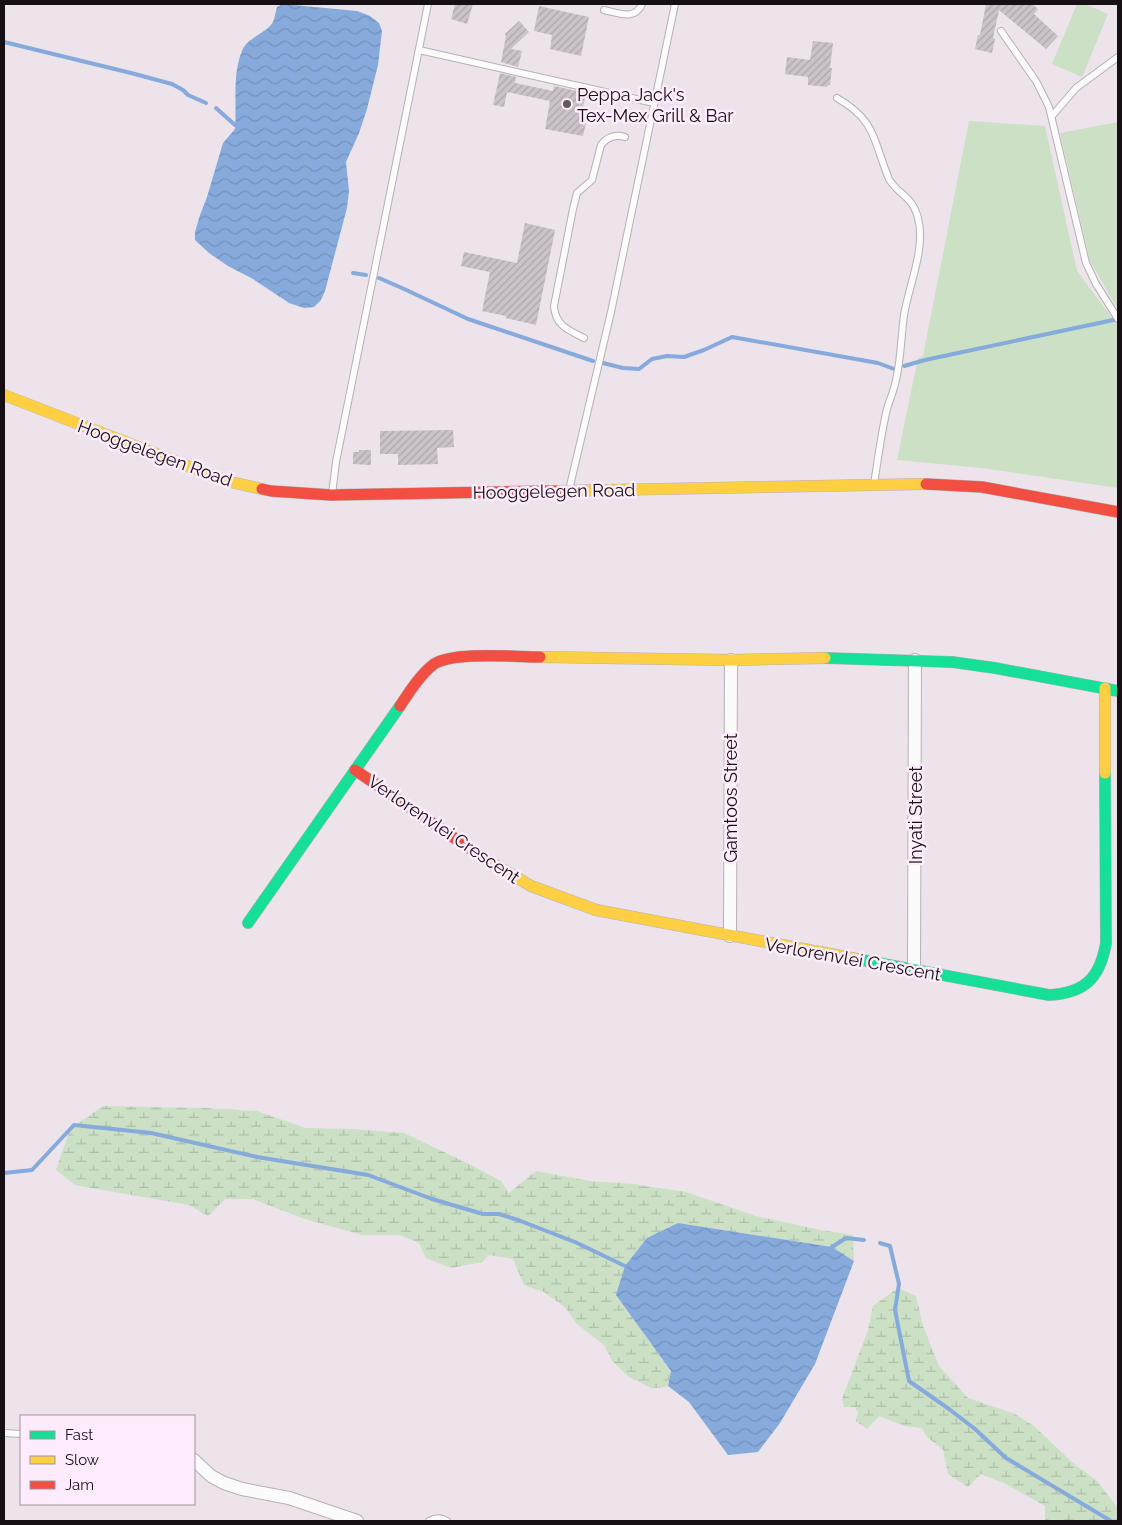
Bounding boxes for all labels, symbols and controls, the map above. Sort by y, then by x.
place label: Peppa Jack's Tex-Mex Grill & Bar [577,84,734,126]
marker: Peppa Jack's Tex-Mex Grill & Bar [561,98,573,110]
street label: Hooggelegen Road [75,415,235,491]
street label: Hooggelegen Road [472,479,636,503]
street label: Gamtoos Street [720,733,741,863]
street label: Inyati Street [905,766,926,864]
street label: Verlorenvlei Crescent [364,770,524,888]
street label: Verlorenvlei Crescent [763,933,943,985]
legend [20,1415,195,1505]
text: Fast [65,1426,93,1444]
text: Slow [65,1451,99,1469]
text: Jam [65,1476,94,1494]

